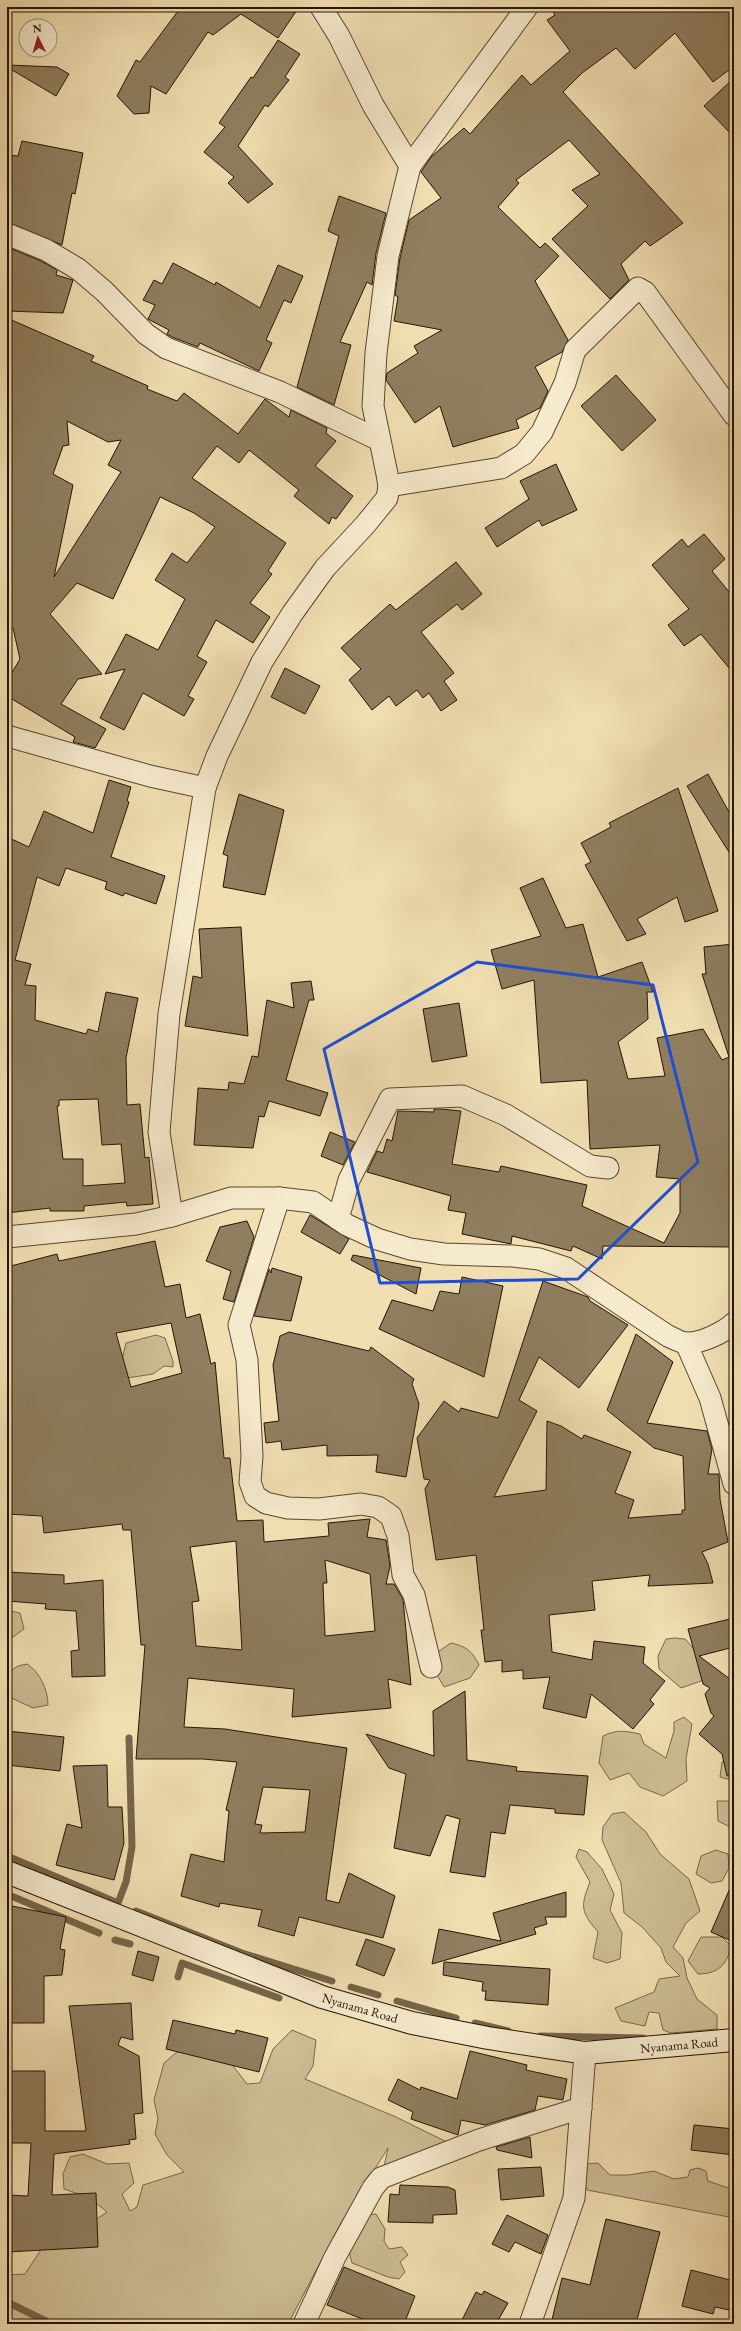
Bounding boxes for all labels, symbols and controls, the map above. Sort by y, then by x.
north arrow [18,18,58,58]
text: N [32,21,42,35]
street label: Nyanama Road [320,1989,400,2027]
street label: Nyanama Road [639,2033,719,2057]

